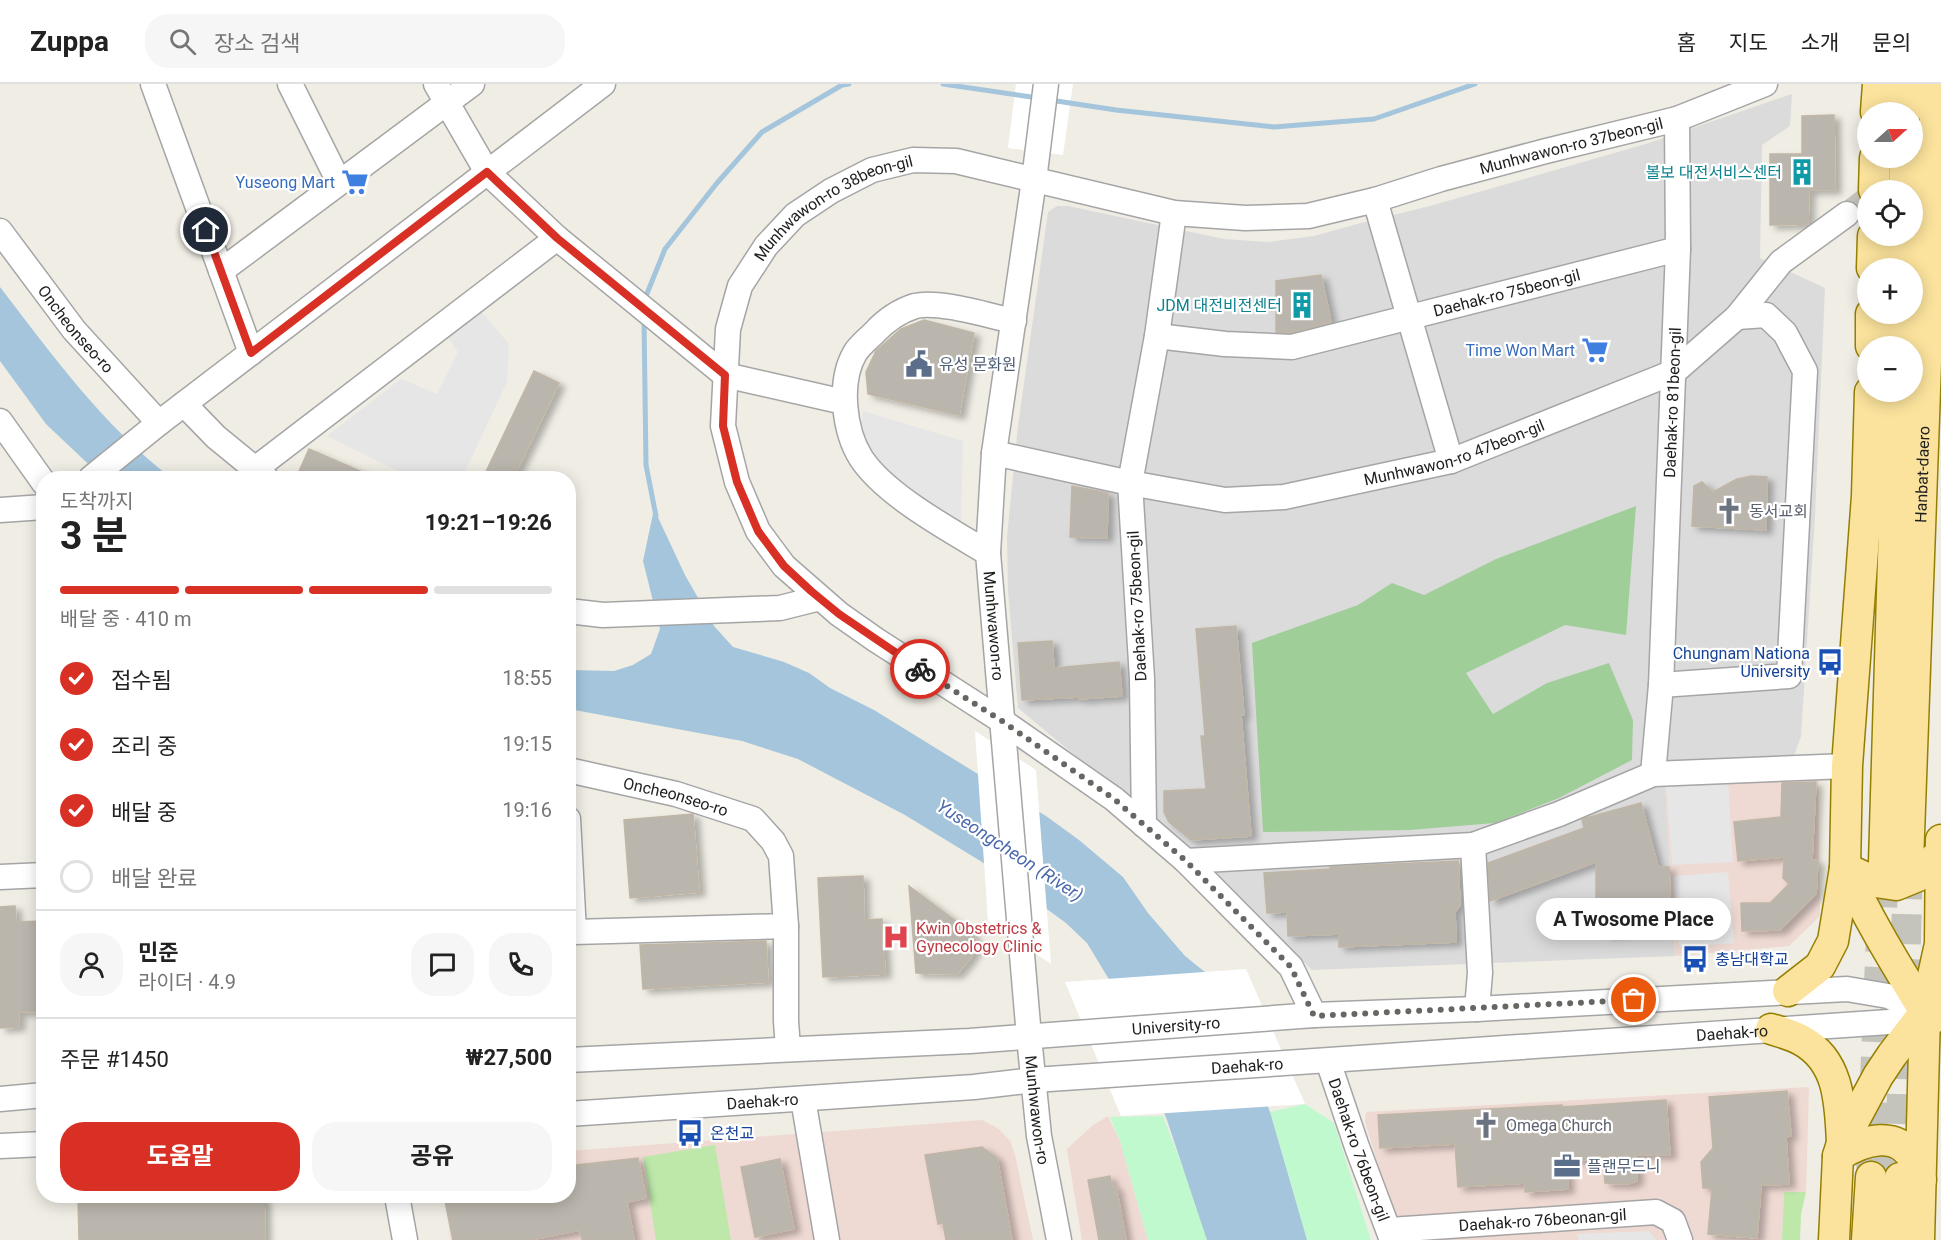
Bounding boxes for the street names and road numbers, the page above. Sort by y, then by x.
street label: Munhwawon-ro 37beon-gil [1477,113,1665,178]
street label: Munhwawon-ro 38beon-gil [750,151,915,264]
street label: Daehak-ro 75beon-gil [1431,265,1582,320]
street label: Oncheonseo-ro [34,281,118,377]
street label: Daehak-ro 81beon-gil [1660,327,1684,478]
street label: Munhwawon-ro 47beon-gil [1362,415,1547,489]
street label: Hanbat-daero [1911,425,1933,523]
street label: Daehak-ro 75beon-gil [1124,530,1150,682]
street label: Munhwawon-ro [980,570,1008,682]
street label: Oncheonseo-ro [621,773,731,820]
street label: University-ro [1131,1013,1221,1038]
street label: Daehak-ro [1695,1021,1769,1045]
street label: Munhwawon-ro [1021,1054,1054,1166]
street label: Daehak-ro [1211,1054,1284,1077]
street label: Daehak-ro 76beon-gil [1325,1076,1394,1224]
street label: Daehak-ro [726,1089,799,1113]
street label: Daehak-ro 76beonan-gil [1458,1205,1627,1235]

